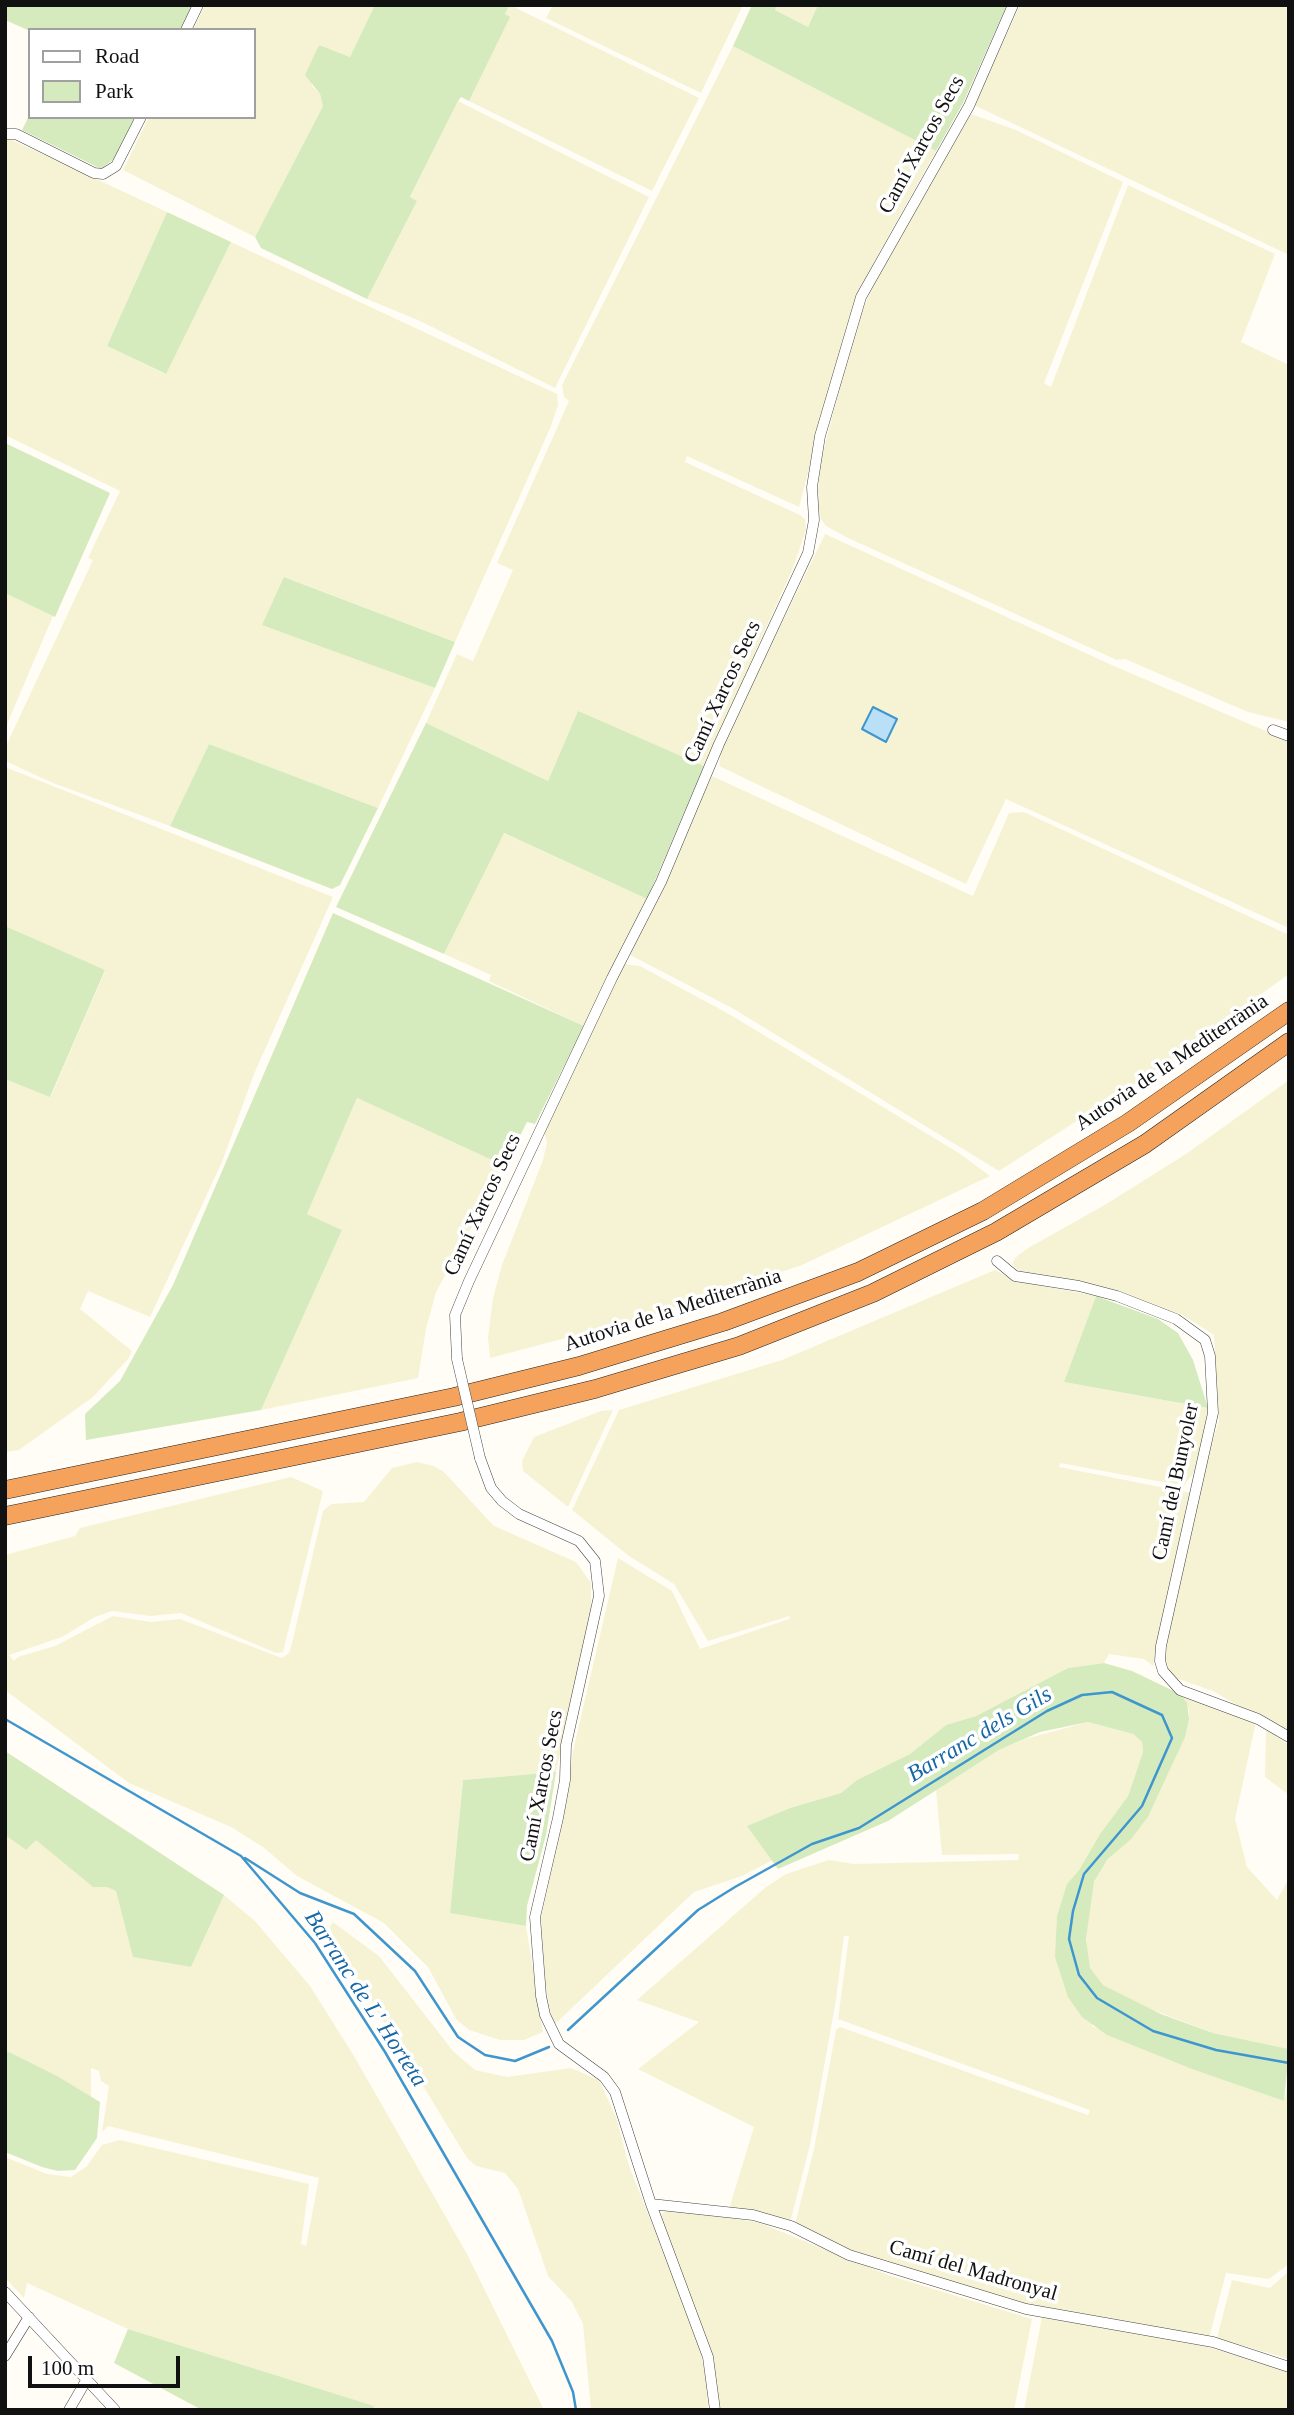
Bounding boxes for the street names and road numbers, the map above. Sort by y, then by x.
street label: Camí Xarcos Secs [874,72,970,218]
street label: Camí Xarcos Secs [679,617,767,767]
street label: Autovia de la Mediterrània [1071,989,1273,1137]
street label: Camí Xarcos Secs [439,1130,527,1280]
street label: Autovia de la Mediterrània [561,1264,785,1358]
street label: Camí del Bunyoler [1147,1401,1205,1563]
street label: Camí Xarcos Secs [515,1708,569,1864]
street label: Camí del Madronyal [886,2235,1060,2307]

